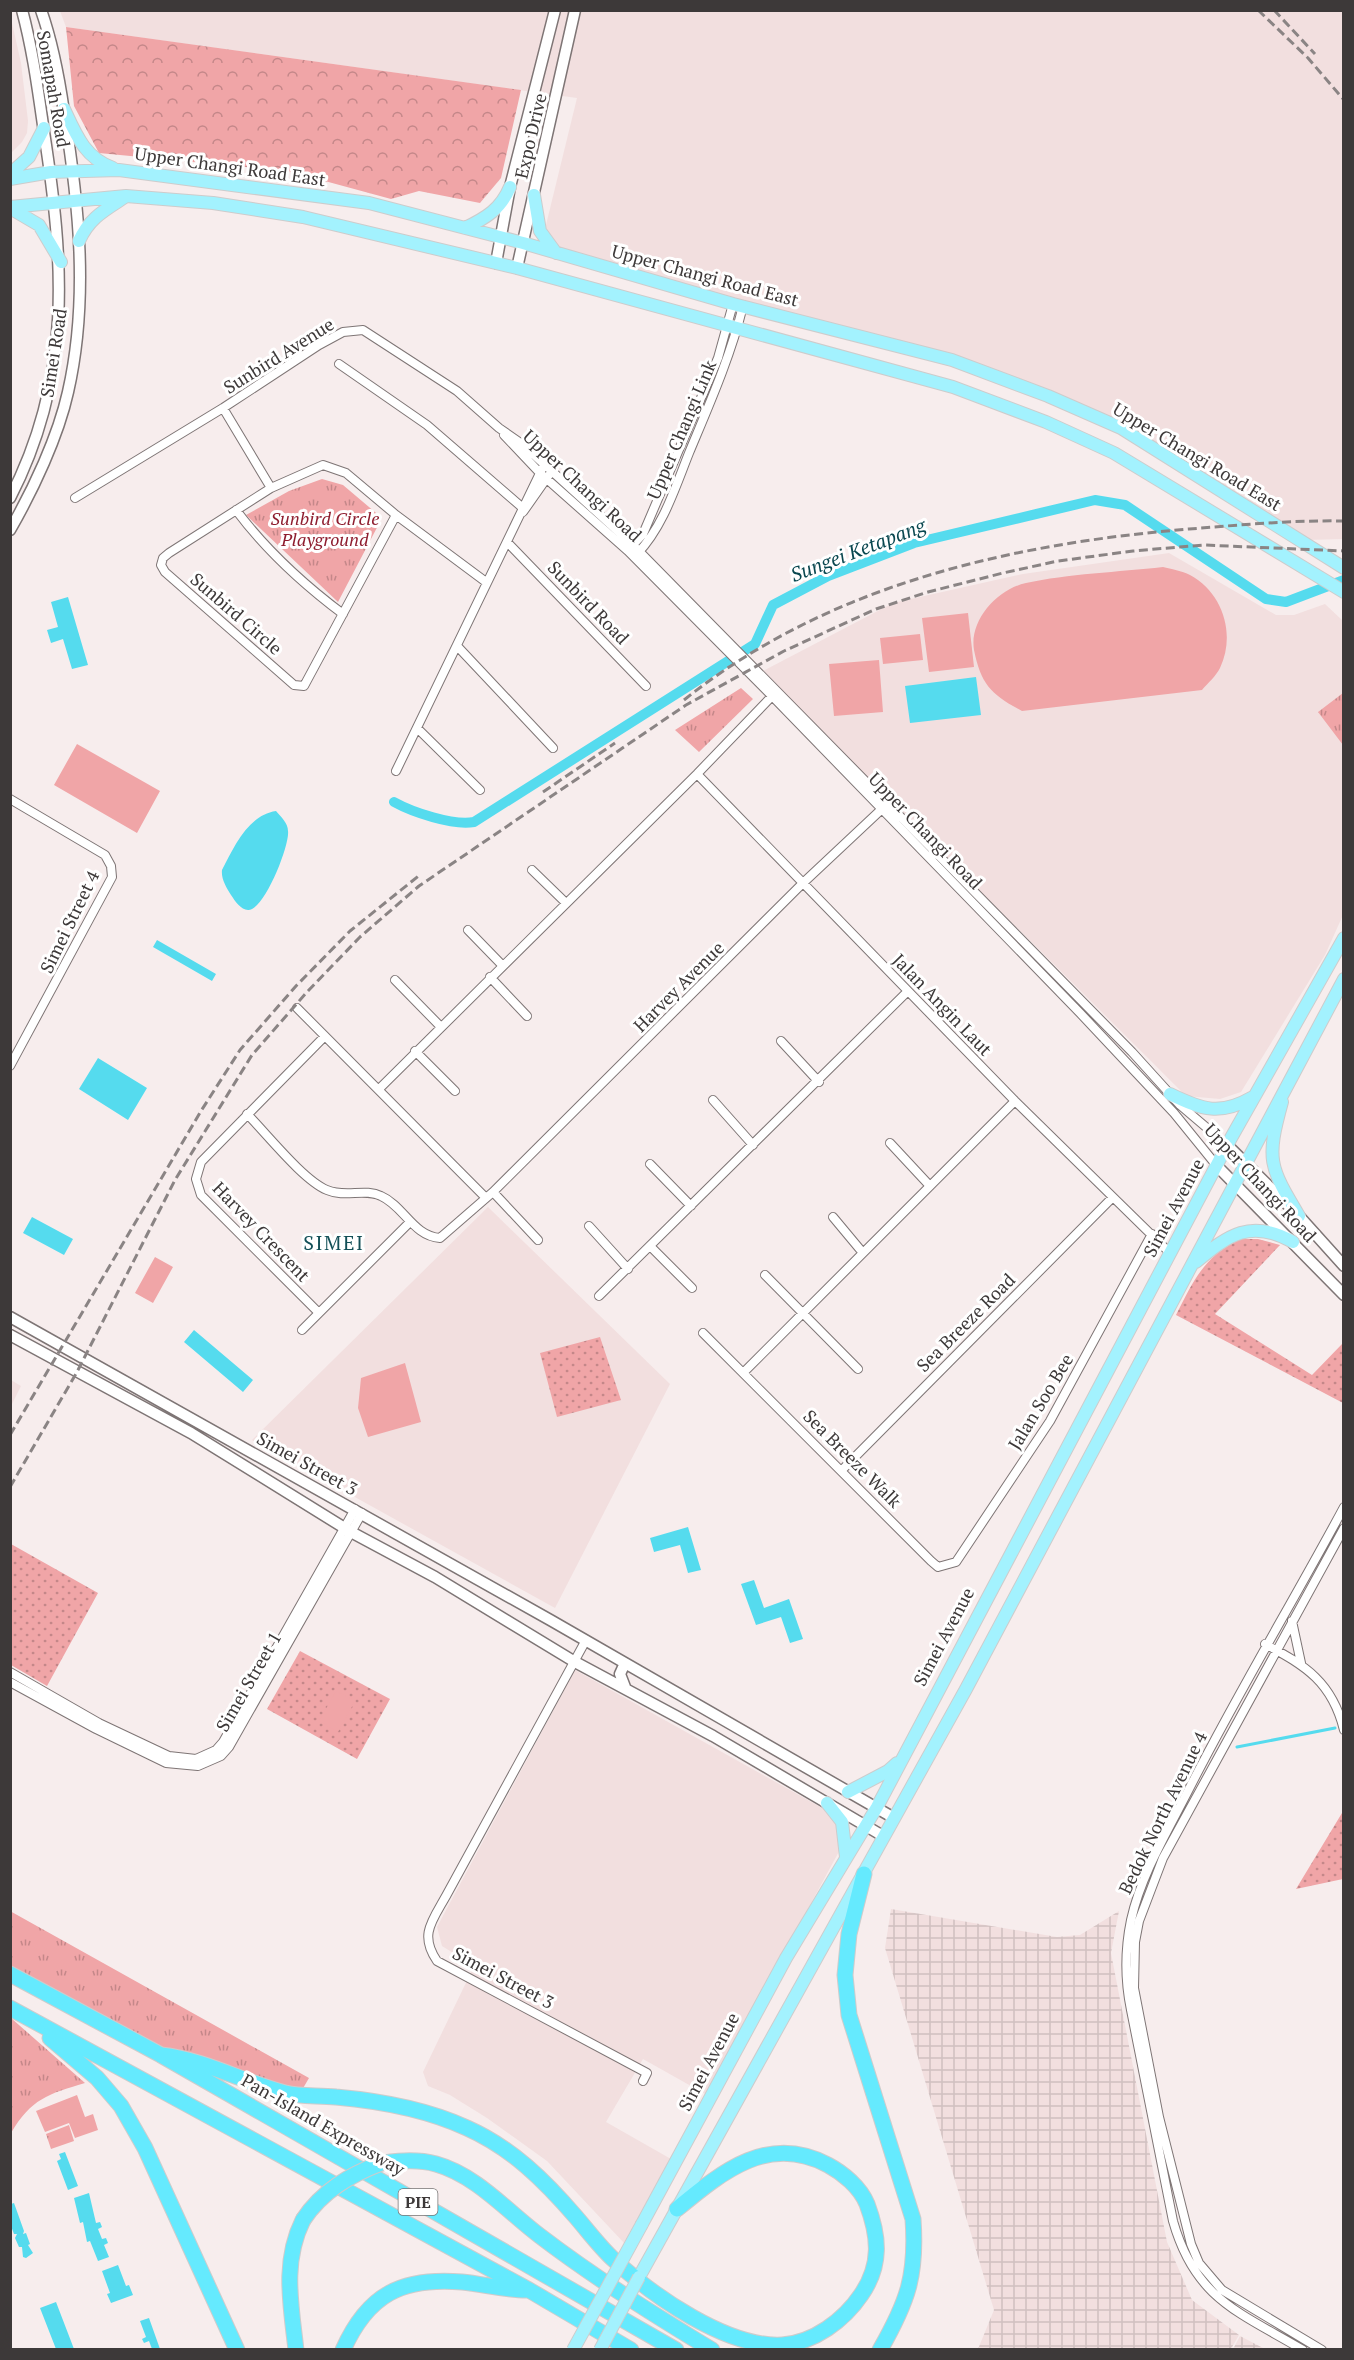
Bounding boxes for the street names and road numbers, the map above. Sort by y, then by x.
street label: Somapah Road [32,28,76,149]
street label: Expo Drive [509,91,552,181]
street label: Upper Changi Road East [133,141,327,191]
street label: Upper Changi Road East [609,239,802,312]
street label: Simei Road [34,307,72,399]
street label: Sunbird Avenue [219,312,338,399]
street label: Upper Changi Link [641,356,722,503]
street label: Upper Changi Road East [1109,396,1287,516]
street label: Upper Changi Road [518,424,647,547]
street label: Sunbird Road [543,555,635,649]
street label: Sunbird Circle [186,567,288,660]
street label: Upper Changi Road [864,767,988,894]
street label: Simei Street 4 [34,866,104,977]
street label: Harvey Avenue [628,936,729,1037]
street label: Jalan Angin Laut [888,948,998,1061]
street label: Upper Changi Road [1199,1118,1322,1247]
street label: Simei Avenue [1137,1154,1209,1261]
street label: Harvey Crescent [208,1176,316,1287]
street label: Sea Breeze Road [911,1268,1020,1377]
street label: Jalan Soo Bee [1002,1349,1078,1454]
street label: Sea Breeze Walk [798,1404,907,1513]
street label: Simei Street 3 [253,1426,362,1501]
street label: Simei Avenue [907,1583,979,1690]
street label: Simei Street 1 [210,1627,286,1736]
street label: Bedok North Avenue 4 [1112,1727,1212,1898]
street label: Simei Street 3 [449,1940,558,2014]
street label: Simei Avenue [672,2008,744,2115]
street label: Pan-Island Expressway [238,2068,410,2181]
road number: PIE [398,2189,438,2215]

